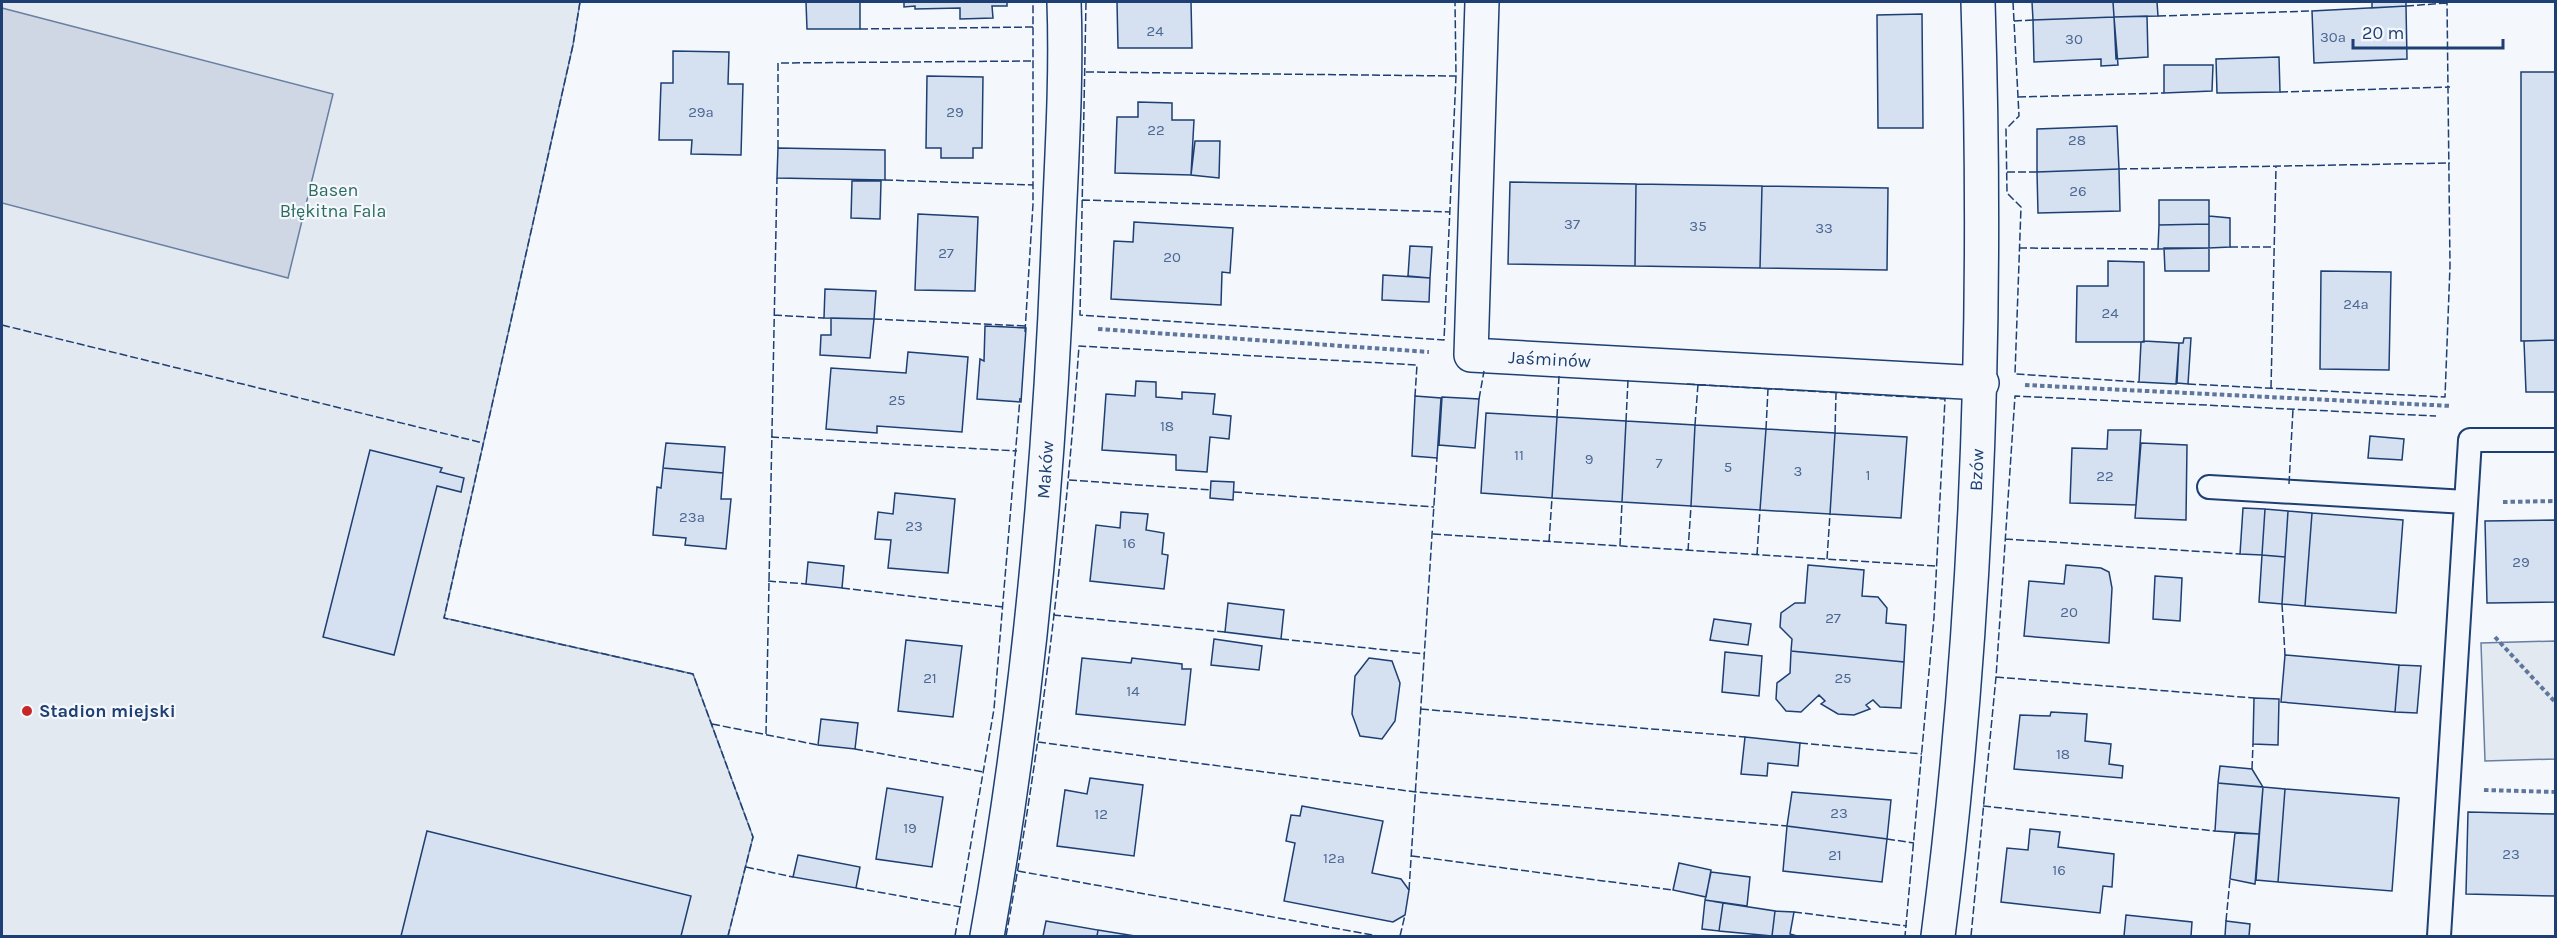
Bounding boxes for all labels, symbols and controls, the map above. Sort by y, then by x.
scale bar [2353,12,2503,50]
house number: 24 [1146,22,1164,40]
text: 20 m [2362,22,2404,44]
house number: 30a [2320,28,2346,46]
house number: 30 [2065,30,2083,48]
house number: 29a [688,103,714,121]
house number: 29 [946,103,964,121]
house number: 22 [1147,121,1165,139]
house number: 28 [2068,131,2086,149]
park label: Basen Błękitna Fala [280,179,386,222]
house number: 26 [2069,182,2087,200]
house number: 37 [1564,215,1580,233]
house number: 35 [1689,217,1707,235]
house number: 33 [1815,219,1833,237]
house number: 27 [938,244,954,262]
house number: 20 [1163,248,1181,266]
house number: 24a [2343,295,2369,313]
house number: 24 [2101,304,2119,322]
street label: Jaśminów [1508,346,1592,373]
house number: 25 [888,391,906,409]
house number: 18 [1160,417,1174,435]
street label: Maków [1032,440,1058,500]
house number: 11 [1514,446,1524,464]
street label: Bzów [1965,448,1989,492]
house number: 9 [1585,450,1593,468]
house number: 7 [1655,454,1663,472]
house number: 5 [1724,458,1732,476]
house number: 3 [1794,462,1802,480]
house number: 1 [1866,466,1870,484]
house number: 22 [2096,467,2114,485]
house number: 23a [679,508,705,526]
house number: 23 [905,517,923,535]
house number: 16 [1122,534,1136,552]
house number: 29 [2512,553,2530,571]
house number: 20 [2060,603,2078,621]
house number: 27 [1825,609,1841,627]
house number: 21 [923,669,937,687]
house number: 25 [1834,669,1852,687]
house number: 14 [1126,682,1140,700]
place label: Stadion miejski [39,700,176,722]
marker: Stadion miejski [20,704,34,718]
house number: 18 [2056,745,2070,763]
house number: 23 [1830,804,1848,822]
house number: 12 [1094,805,1108,823]
house number: 19 [903,819,917,837]
house number: 23 [2502,845,2520,863]
house number: 21 [1828,846,1842,864]
house number: 12a [1323,849,1345,867]
house number: 16 [2052,861,2066,879]

